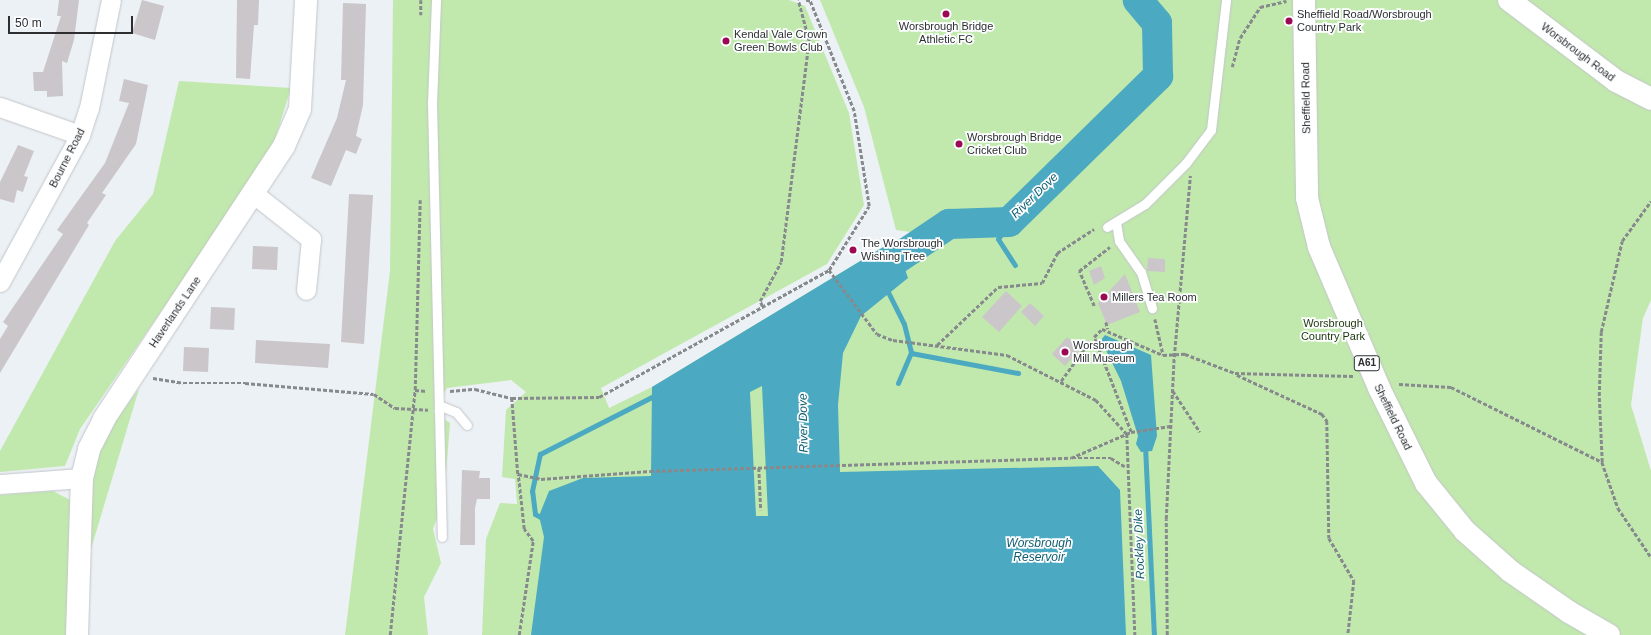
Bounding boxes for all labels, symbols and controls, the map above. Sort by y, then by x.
scale bar [10,8,135,34]
place label: Sheffield Road/Worsbrough Country Park [1297,8,1432,34]
marker: Worsbrough Bridge Athletic FC [941,9,951,19]
text: 50 m [15,16,42,30]
marker: Sheffield Road/Worsbrough Country Park [1284,16,1294,26]
place label: Worsbrough Bridge Athletic FC [899,20,993,46]
street label: Worsbrough Road [1538,20,1618,84]
place label: Kendal Vale Crown Green Bowls Club [734,28,827,54]
marker: Kendal Vale Crown Green Bowls Club [721,36,731,46]
street label: Sheffield Road [1299,62,1313,134]
street label: Bourne Road [46,126,88,190]
place label: Worsbrough Bridge Cricket Club [967,131,1062,157]
marker: Worsbrough Bridge Cricket Club [954,139,964,149]
water label: River Dove [1009,170,1061,222]
place label: The Worsbrough Wishing Tree [861,237,943,263]
marker: The Worsbrough Wishing Tree [848,245,858,255]
street label: Haverlands Lane [146,274,204,350]
place label: Millers Tea Room [1112,290,1197,304]
marker: Millers Tea Room [1099,292,1109,302]
park label: Worsbrough Country Park [1301,317,1365,343]
place label: Worsbrough Mill Museum [1073,339,1135,365]
marker: Worsbrough Mill Museum [1060,347,1070,357]
road number: A61 [1353,355,1381,371]
street label: Sheffield Road [1371,382,1415,452]
water label: River Dove [796,393,812,453]
water label: Rockley Dike [1132,509,1148,579]
water label: Worsbrough Reservoir [1006,537,1072,565]

